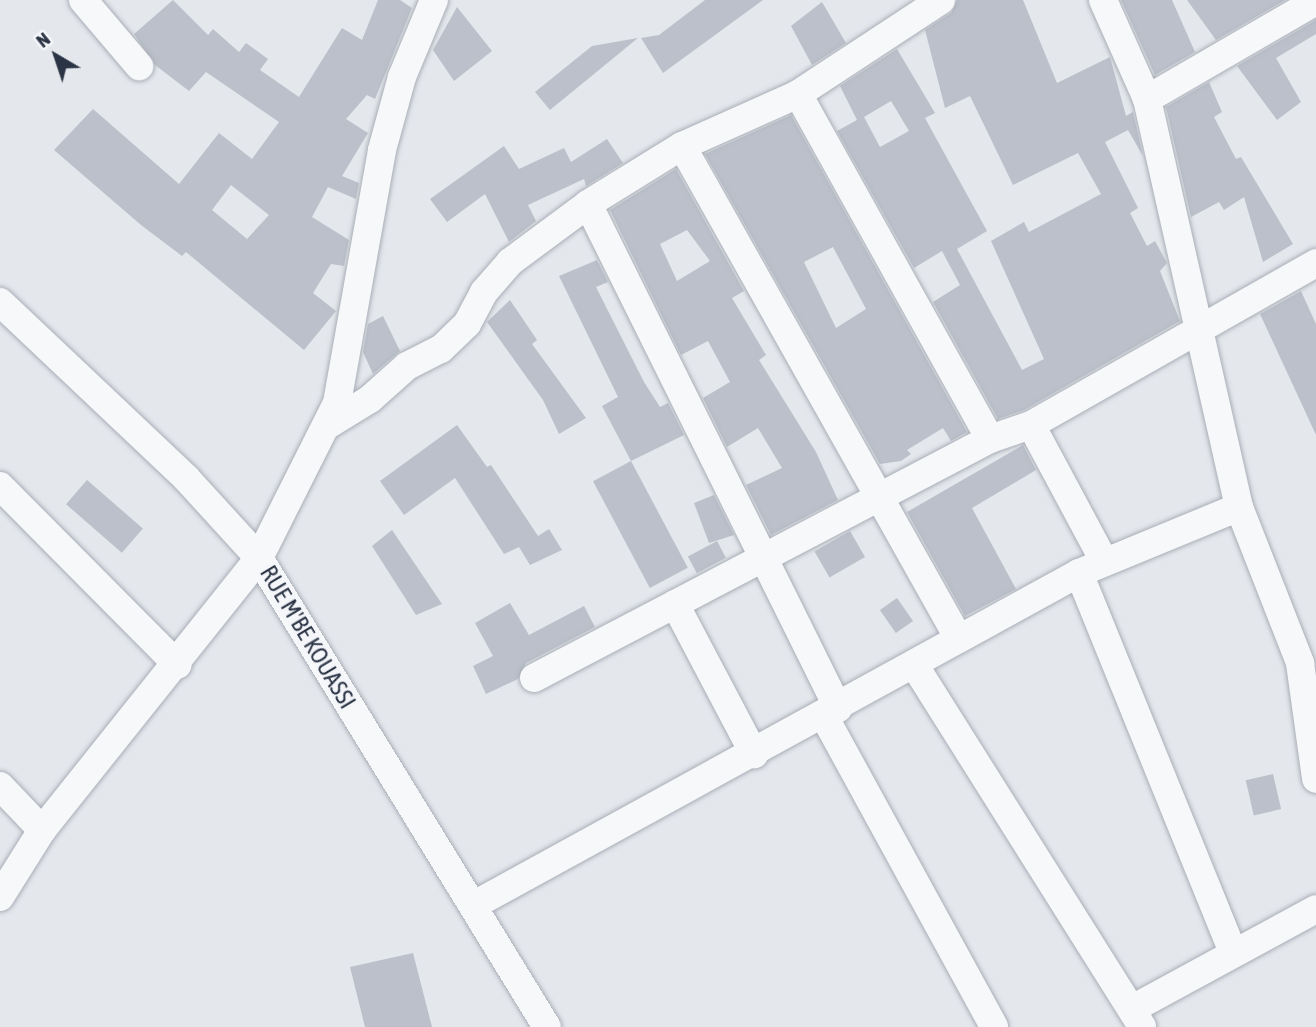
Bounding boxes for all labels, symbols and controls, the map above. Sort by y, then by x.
north arrow [21,21,91,91]
text: N [32,28,54,52]
street label: RUE M'BE KOUASSI [254,560,362,714]

